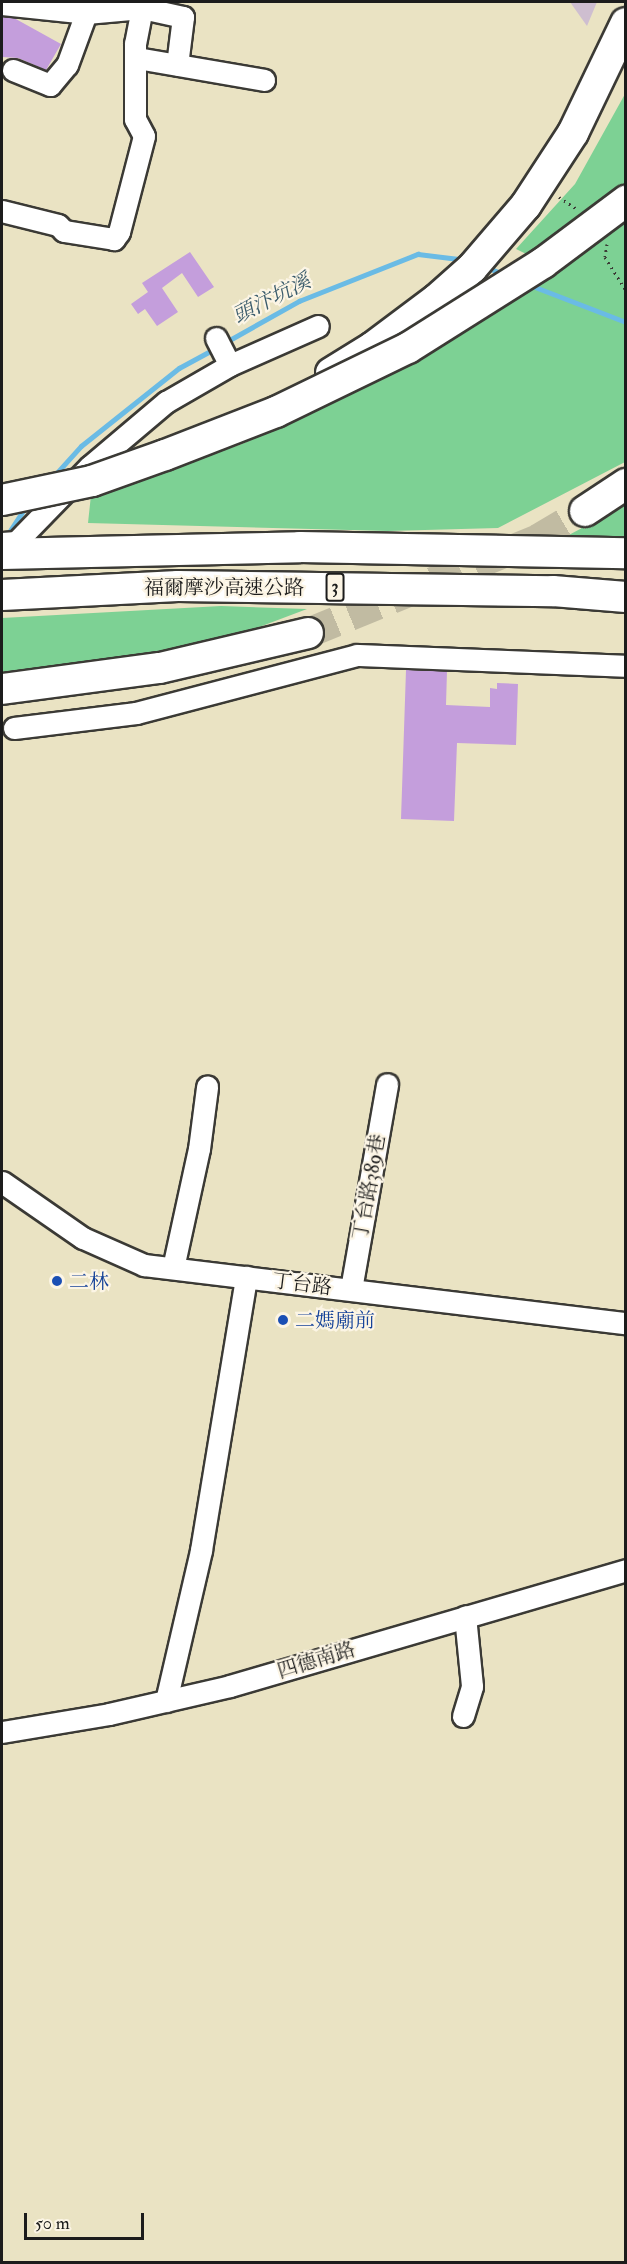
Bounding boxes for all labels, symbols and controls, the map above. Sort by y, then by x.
water label: 頭汴坑溪 [229,269,315,329]
road number: 3 [324,572,346,602]
street label: 福爾摩沙高速公路 [144,575,304,599]
street label: 丁台路389巷 [348,1132,390,1242]
street label: 丁台路 [271,1268,333,1300]
place label: 二林 [69,1269,109,1293]
marker: 二林 [50,1274,64,1288]
place label: 二媽廟前 [295,1308,375,1332]
marker: 二媽廟前 [276,1313,290,1327]
street label: 四德南路 [274,1637,358,1683]
scale bar [27,2201,147,2239]
text: 50 m [35,2212,70,2235]

